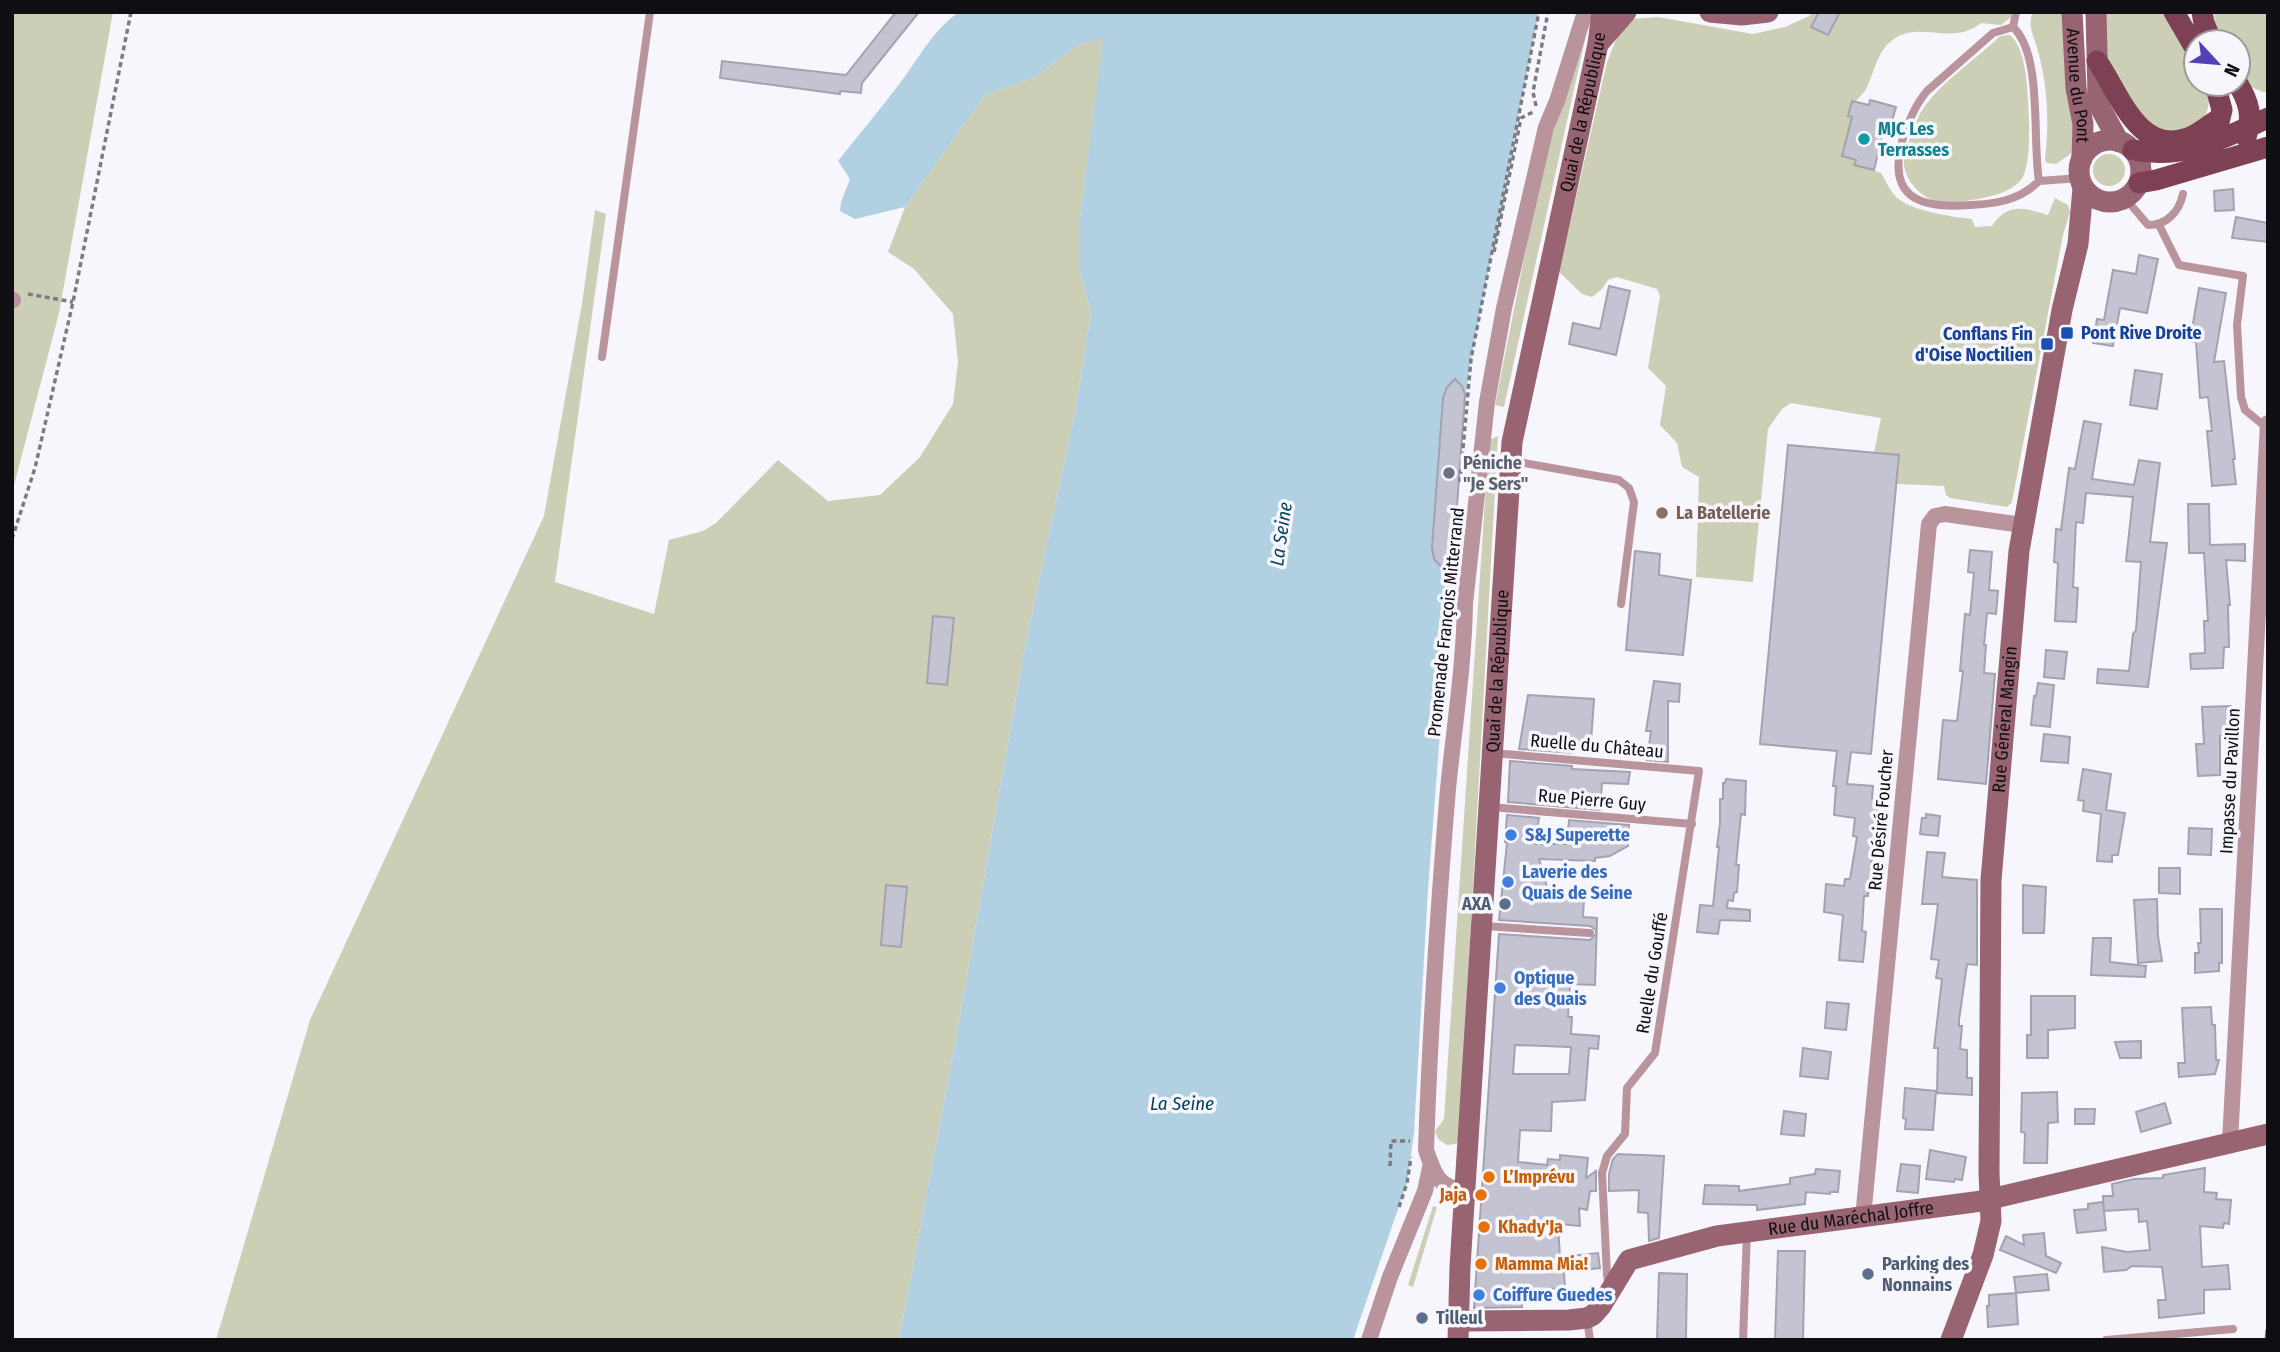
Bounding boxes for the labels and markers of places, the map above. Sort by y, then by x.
place label: MJC Les Terrasses [1878,118,1949,161]
marker: MJC Les Terrasses [1856,131,1872,147]
place label: Pont Rive Droite [2081,322,2202,344]
place label: Conflans Fin d'Oise Noctilien [1915,323,2033,366]
marker: Pont Rive Droite [2059,325,2075,341]
marker: Conflans Fin d'Oise Noctilien [2039,336,2055,352]
place label: Péniche "Je Sers" [1463,452,1529,495]
marker: Péniche "Je Sers" [1441,465,1457,481]
place label: La Batellerie [1676,502,1770,524]
marker: La Batellerie [1654,505,1670,521]
place label: S&J Superette [1525,824,1630,846]
marker: S&J Superette [1503,827,1519,843]
place label: Laverie des Quais de Seine [1522,861,1632,904]
marker: Laverie des Quais de Seine [1500,874,1516,890]
place label: AXA [1461,893,1491,915]
marker: AXA [1497,896,1513,912]
place label: Optique des Quais [1514,967,1587,1010]
marker: Optique des Quais [1492,980,1508,996]
place label: L’Imprévu [1503,1166,1575,1188]
marker: L’Imprévu [1481,1169,1497,1185]
place label: Jaja [1438,1184,1467,1206]
marker: Jaja [1473,1187,1489,1203]
place label: Khady'Ja [1498,1216,1563,1238]
marker: Khady'Ja [1476,1219,1492,1235]
place label: Mamma Mia! [1495,1253,1588,1275]
place label: Parking des Nonnains [1882,1253,1969,1296]
marker: Mamma Mia! [1473,1256,1489,1272]
marker: Parking des Nonnains [1860,1266,1876,1282]
place label: Coiffure Guedes [1493,1284,1613,1306]
marker: Coiffure Guedes [1471,1287,1487,1303]
place label: Tilleul [1436,1307,1483,1329]
marker: Tilleul [1414,1310,1430,1326]

